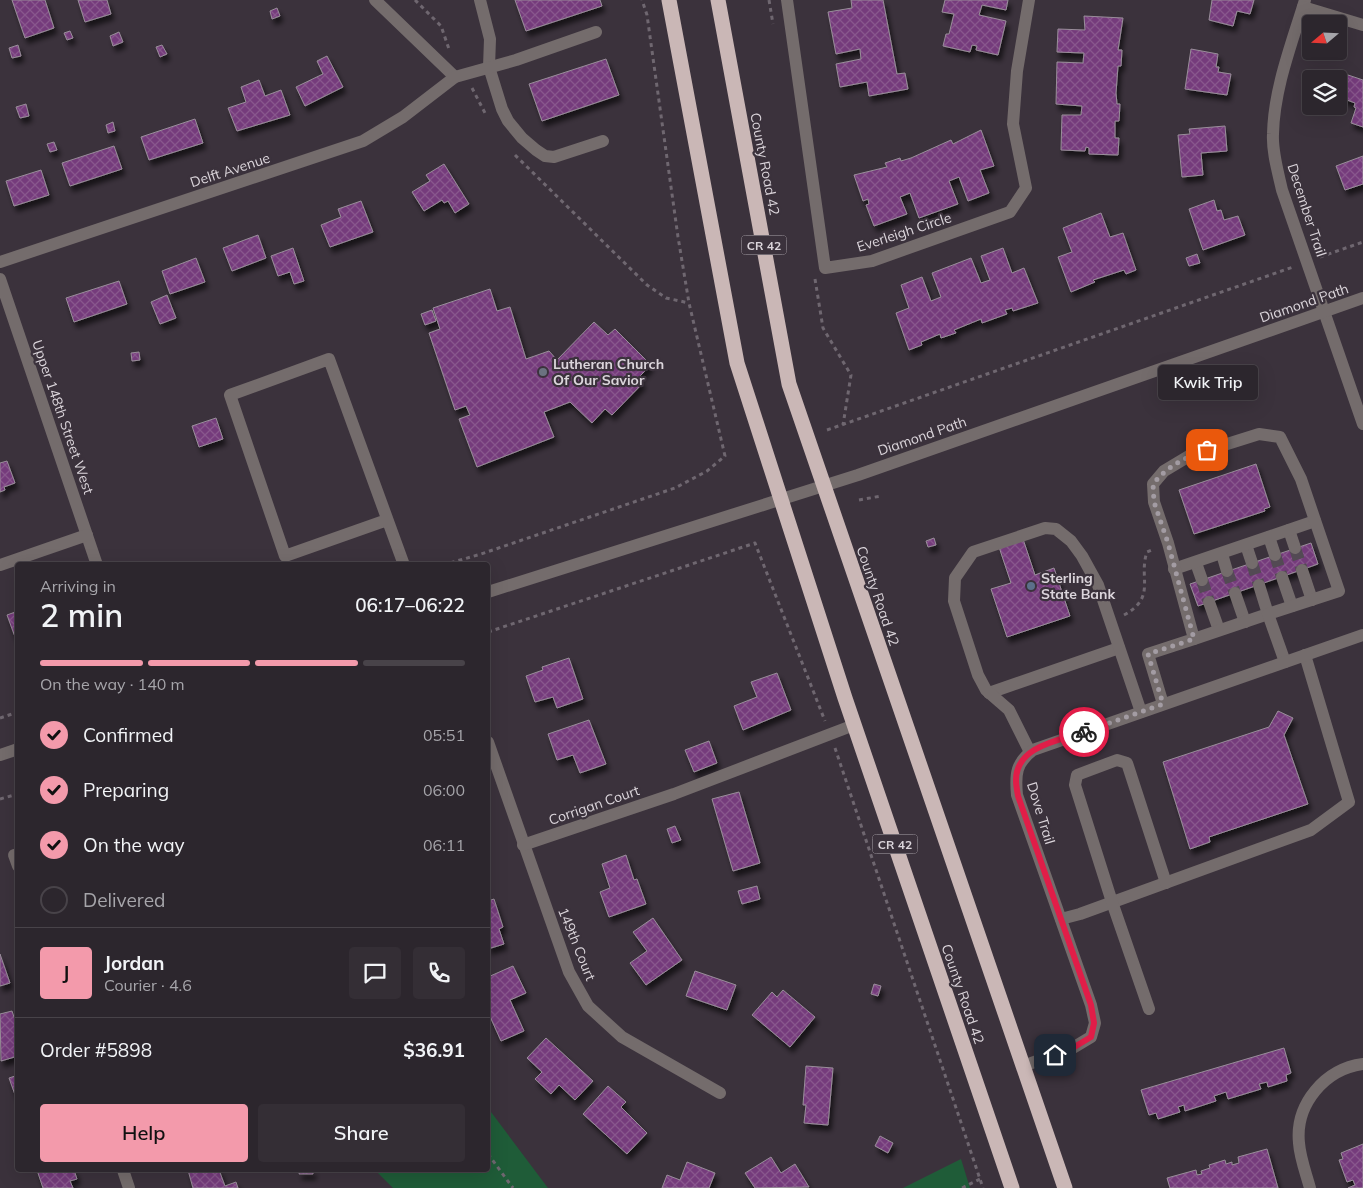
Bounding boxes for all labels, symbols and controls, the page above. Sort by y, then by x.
north arrow [1302,15,1348,60]
map controls [1302,15,1347,115]
button: layers [1302,70,1347,115]
street label: County Road 42 [746,111,784,217]
street label: Delft Avenue [188,149,272,191]
street label: December Trail [1283,161,1331,259]
street label: Everleigh Circle [854,208,954,256]
road number: CR 42 [742,236,786,254]
street label: Diamond Path [1257,279,1351,327]
street label: Upper 148th Street West [28,338,98,497]
place label: Lutheran Church Of Our Savior [553,355,664,389]
callout: Kwik Trip [1157,365,1257,400]
marker: Lutheran Church Of Our Savior [537,366,549,378]
text: Kwik Trip [1174,372,1242,392]
street label: Diamond Path [875,412,969,460]
pin [1186,429,1228,471]
icon: bag [1193,436,1221,464]
street label: County Road 42 [853,544,903,648]
place label: Sterling State Bank [1041,569,1115,603]
text: Arriving in [40,576,116,596]
marker: Sterling State Bank [1025,580,1037,592]
text: 06:17–06:22 [355,593,465,617]
text: 2 min [40,595,123,635]
text: On the way · 140 m [40,674,185,694]
courier [1059,707,1109,757]
icon: bike [1070,718,1098,746]
icon: check [40,721,68,749]
text: Confirmed [83,723,174,747]
text: 05:51 [423,725,465,745]
icon: check [40,776,68,804]
text: Preparing [83,778,169,802]
text: 06:00 [423,780,465,800]
street label: Dove Trail [1023,780,1059,846]
street label: Corrigan Court [546,781,642,829]
icon: check [40,831,68,859]
text: On the way [83,833,185,857]
road number: CR 42 [872,834,918,854]
text: 06:11 [423,835,465,855]
text: Delivered [83,888,165,912]
street label: 149th Court [554,905,600,983]
street label: County Road 42 [938,942,988,1046]
button: chat [349,947,401,999]
button: phone [413,947,465,999]
text: Jordan [104,951,164,975]
text: J [63,961,69,985]
text: Courier · 4.6 [104,975,192,995]
pin [1034,1034,1076,1076]
text: Order #5898 [40,1038,152,1062]
text: $36.91 [403,1038,465,1062]
icon: home [1041,1041,1069,1069]
button: Help [40,1104,248,1162]
button: Share [258,1104,465,1162]

